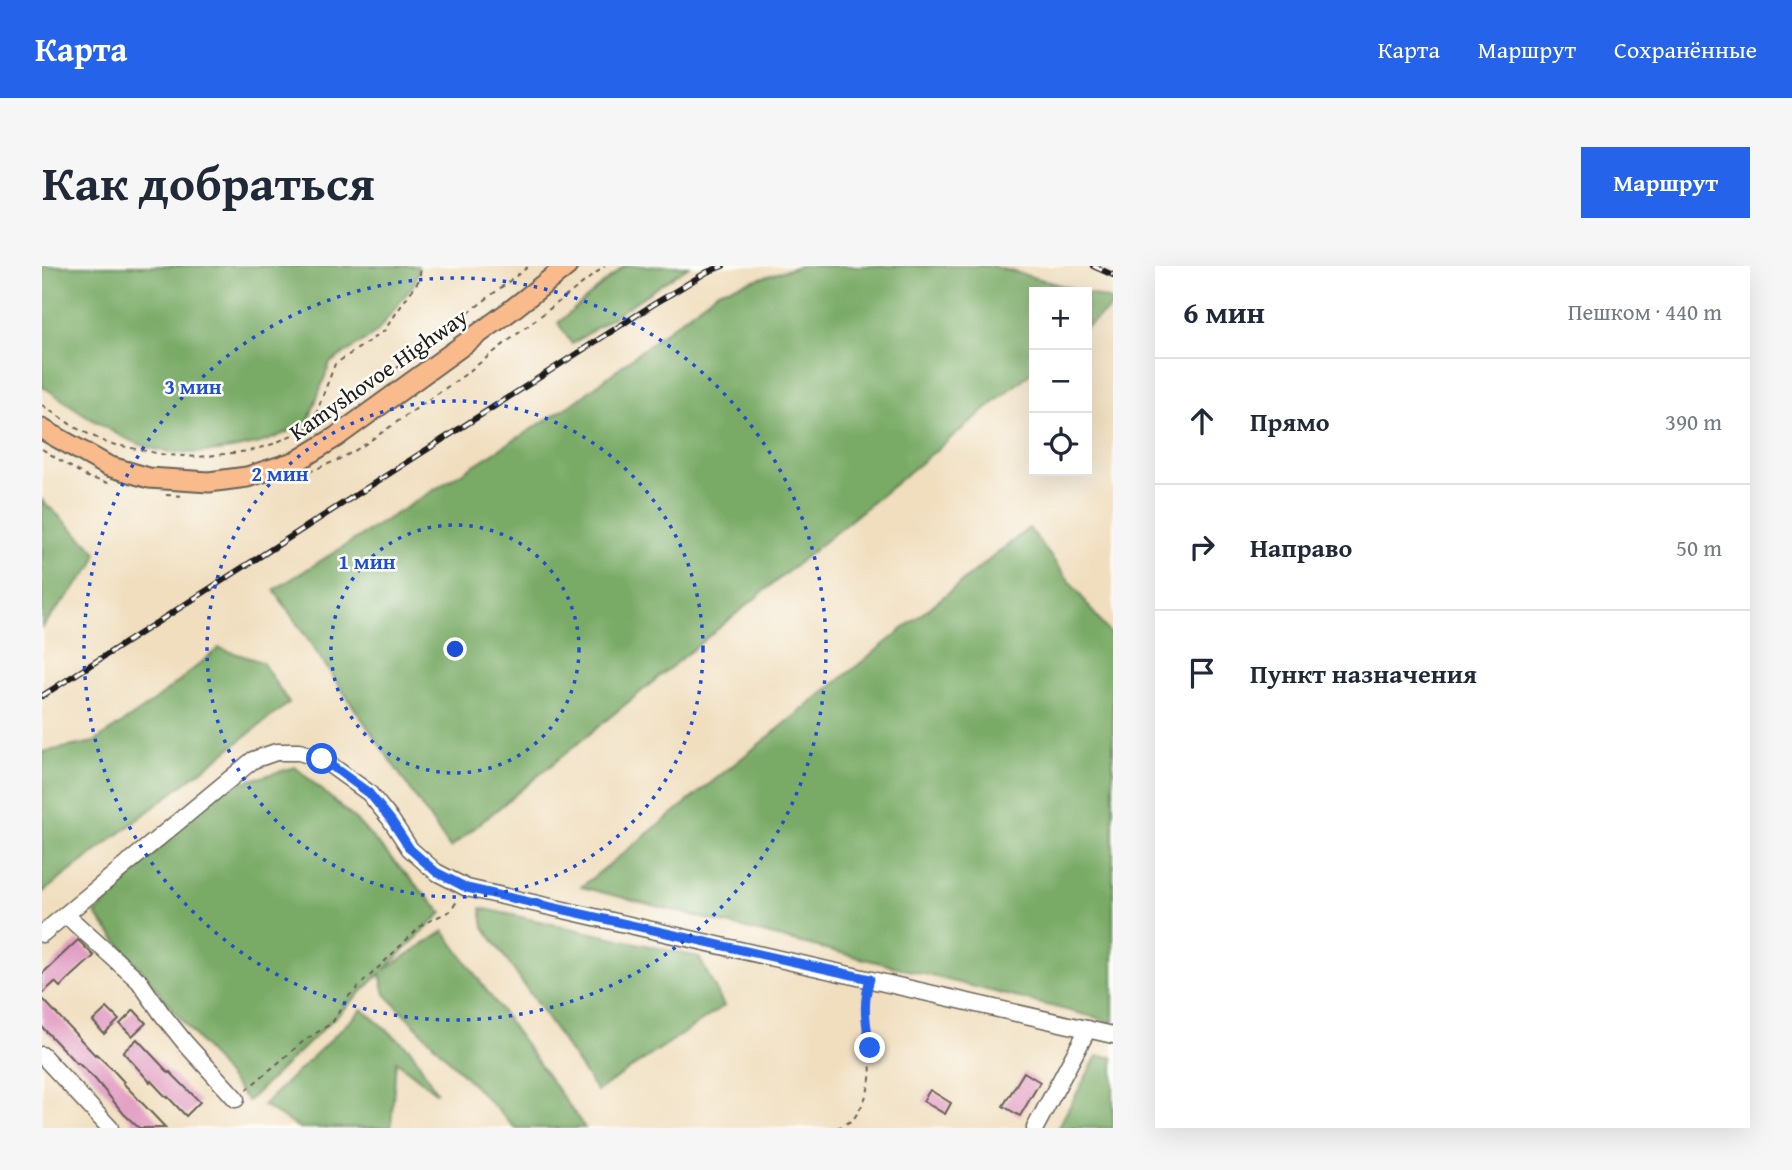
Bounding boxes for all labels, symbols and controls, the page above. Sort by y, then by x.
text: Карта [35,25,127,73]
text: Карта [1378,32,1440,67]
text: Маршрут [1478,32,1576,67]
text: Сохранённые [1614,32,1757,67]
text: Как добраться [42,146,375,218]
button: Маршрут [1581,147,1750,218]
map controls [1029,287,1092,476]
button: + [1029,287,1092,350]
text: 6 мин [1183,290,1265,334]
text: Пешком · 440 m [1568,295,1722,328]
street label: Kamyshovoe Highway [282,300,474,448]
button: − [1029,350,1092,413]
text: 3 мин [164,371,222,402]
icon: ahead [1183,402,1221,440]
text: Прямо [1250,402,1330,441]
text: 390 m [1665,405,1722,438]
button: locate [1029,413,1092,476]
text: 2 мин [251,458,309,489]
icon: right [1183,528,1221,566]
text: Направо [1250,528,1352,567]
text: 50 m [1676,531,1722,564]
text: 1 мин [338,546,396,577]
centre of rings [443,637,467,661]
icon: arrive [1183,654,1221,692]
text: Пункт назначения [1250,654,1477,693]
route start [306,743,337,774]
route end [854,1032,885,1063]

